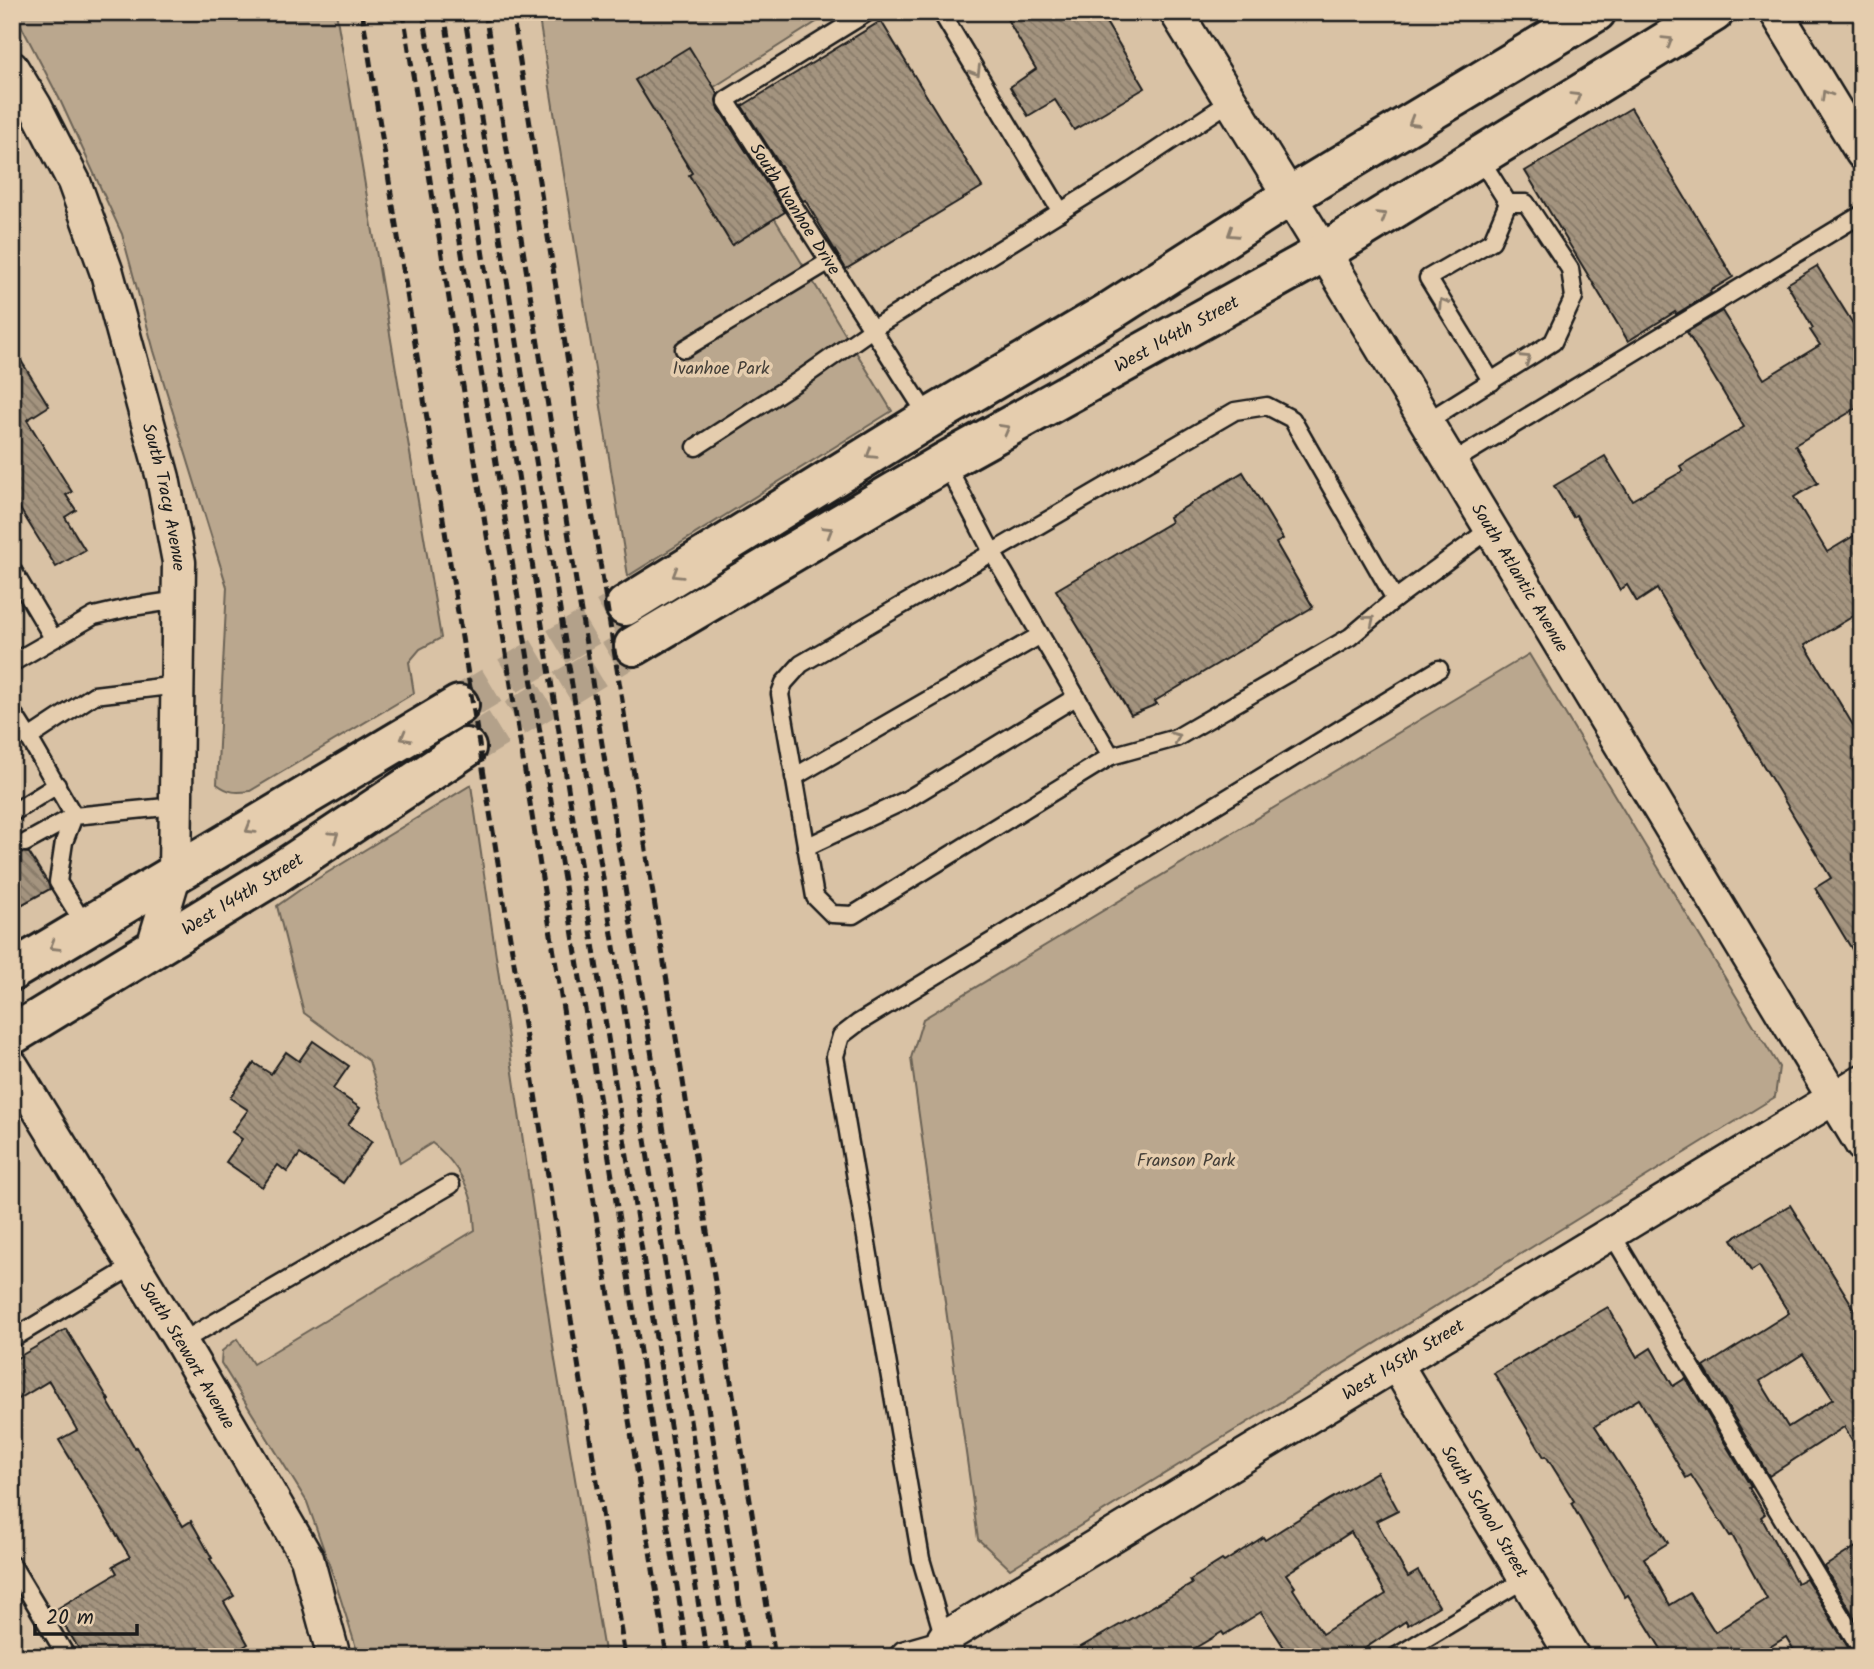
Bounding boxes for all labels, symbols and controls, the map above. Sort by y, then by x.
one-way arrow [1660,36,1673,49]
one-way arrow [968,63,981,76]
one-way arrow [1822,90,1835,103]
one-way arrow [1568,93,1581,106]
one-way arrow [1407,114,1420,127]
street label: South Ivanhoe Drive [741,138,847,281]
one-way arrow [1374,211,1387,224]
one-way arrow [1227,224,1240,237]
street label: West 144th Street [1109,288,1246,381]
one-way arrow [1439,297,1452,310]
park label: Ivanhoe Park [673,355,770,384]
one-way arrow [1518,355,1531,368]
street label: South Tracy Avenue [133,420,192,571]
one-way arrow [997,424,1010,437]
one-way arrow [866,446,879,459]
street label: South Atlantic Avenue [1462,498,1575,659]
one-way arrow [821,526,834,539]
one-way arrow [672,565,685,578]
one-way arrow [1362,616,1375,628]
one-way arrow [399,728,412,741]
one-way arrow [1169,731,1181,745]
one-way arrow [245,821,258,834]
one-way arrow [326,832,339,844]
street label: West 144th Street [176,846,311,944]
one-way arrow [48,938,61,951]
park label: Franson Park [1137,1147,1236,1176]
street label: South Stewart Avenue [131,1276,242,1435]
street label: West 145th Street [1337,1312,1471,1409]
street label: South School Street [1432,1440,1536,1585]
scale bar [35,1592,136,1636]
text: 20 m [46,1602,94,1635]

